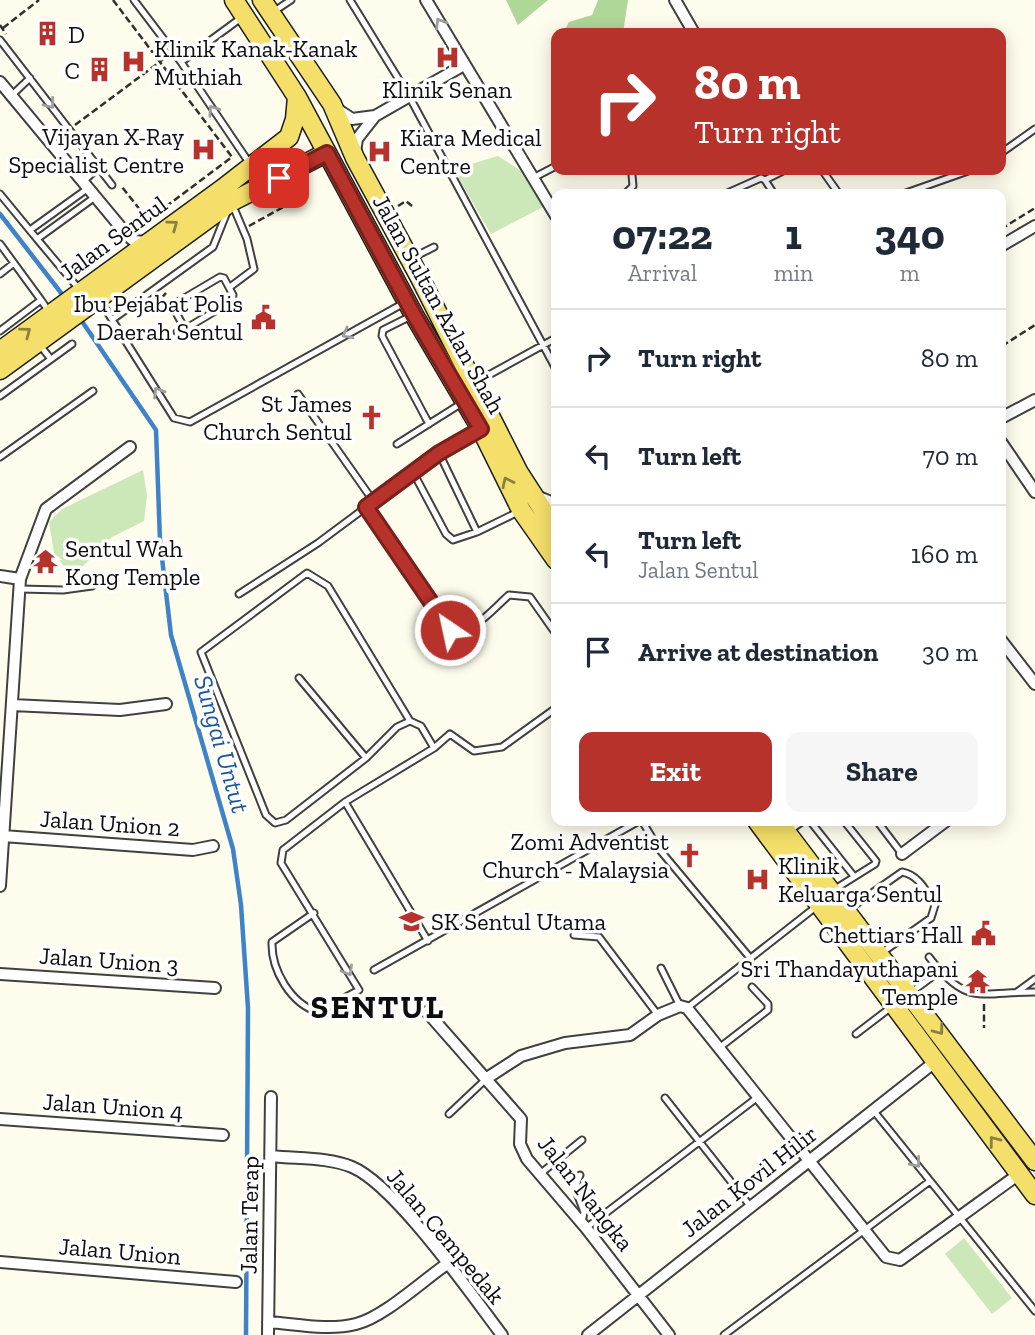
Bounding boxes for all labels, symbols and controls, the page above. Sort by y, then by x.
one-way arrow [435,17,448,30]
building icon: D [34,20,62,48]
place label: D [68,20,85,49]
place label: Klinik Kanak-Kanak Muthiah [154,34,358,91]
hospital icon: Klinik Senan [433,44,461,72]
hospital icon: Klinik Kanak-Kanak Muthiah [120,48,148,76]
text: 80 m [694,53,801,112]
place label: C [64,56,80,85]
building icon: C [86,56,114,84]
icon: right [579,56,670,147]
place label: Klinik Senan [382,75,512,104]
one-way arrow [41,96,54,109]
one-way arrow [209,105,221,118]
text: Turn right [694,113,841,151]
place label: Vijayan X-Ray Specialist Centre [9,122,185,179]
place label: Kiara Medical Centre [400,123,542,180]
hospital icon: Vijayan X-Ray Specialist Centre [190,136,218,164]
hospital icon: Kiara Medical Centre [366,137,394,165]
pin [249,148,309,208]
icon: arrive [260,159,298,197]
street label: Jalan Sentul [54,189,172,287]
street label: Jalan Sultan Azlan Shah [367,189,512,419]
text: 07:22 [612,209,713,260]
text: 1 [785,209,802,260]
text: 340 [874,209,945,260]
one-way arrow [165,220,178,233]
text: Arrival [628,259,697,287]
text: min [774,259,813,287]
text: m [900,259,920,287]
place label: Ibu Pejabat Polis Daerah Sentul [73,289,243,346]
public building icon: Ibu Pejabat Polis Daerah Sentul [249,303,277,331]
one-way arrow [342,326,355,339]
one-way arrow [18,328,31,340]
icon: right [579,339,617,377]
text: Turn right [638,342,761,374]
text: 80 m [921,342,978,374]
one-way arrow [154,387,167,400]
place label: St James Church Sentul [203,389,352,446]
church icon: St James Church Sentul [358,403,386,431]
icon: left [579,437,617,475]
text: Turn left [638,440,741,472]
text: 70 m [922,440,978,472]
one-way arrow [501,477,515,489]
text: Turn left [638,524,741,556]
place label: Sentul Wah Kong Temple [65,534,200,591]
icon: left [579,535,617,573]
text: 160 m [911,538,978,570]
temple icon: Sentul Wah Kong Temple [31,548,59,576]
text: Jalan Sentul [638,556,758,584]
position arrow [413,593,487,667]
icon: arrive [579,633,617,671]
text: Arrive at destination [638,636,878,668]
text: 30 m [922,636,978,668]
water label: Sungai Untut [187,671,257,817]
button: Exit [579,732,772,812]
button: Share [786,732,978,812]
street label: Jalan Union 2 [39,804,181,842]
place label: Zomi Adventist Church - Malaysia [482,827,669,884]
church icon: Zomi Adventist Church - Malaysia [675,841,703,869]
place label: Klinik Keluarga Sentul [778,851,943,908]
hospital icon: Klinik Keluarga Sentul [744,865,772,893]
school or university icon: SK Sentul Utama [397,907,425,935]
place label: SK Sentul Utama [431,907,607,936]
place label: Chettiars Hall [818,920,963,949]
public building icon: Chettiars Hall [969,920,997,948]
street label: Jalan Union 3 [38,941,180,979]
place label: Sri Thandayuthapani Temple [741,954,958,1011]
one-way arrow [340,964,353,977]
temple icon: Sri Thandayuthapani Temple [964,968,992,996]
district label: SENTUL [311,988,445,1026]
one-way arrow [930,1023,943,1035]
street label: Jalan Union 4 [42,1087,184,1125]
street label: Jalan Kovil Hilir [675,1119,823,1243]
street label: Jalan Nangka [532,1129,640,1257]
one-way arrow [990,1136,1003,1148]
one-way arrow [908,1155,920,1168]
street label: Jalan Terap [233,1156,265,1274]
street label: Jalan Cempedak [381,1162,512,1310]
street label: Jalan Union [58,1231,182,1271]

